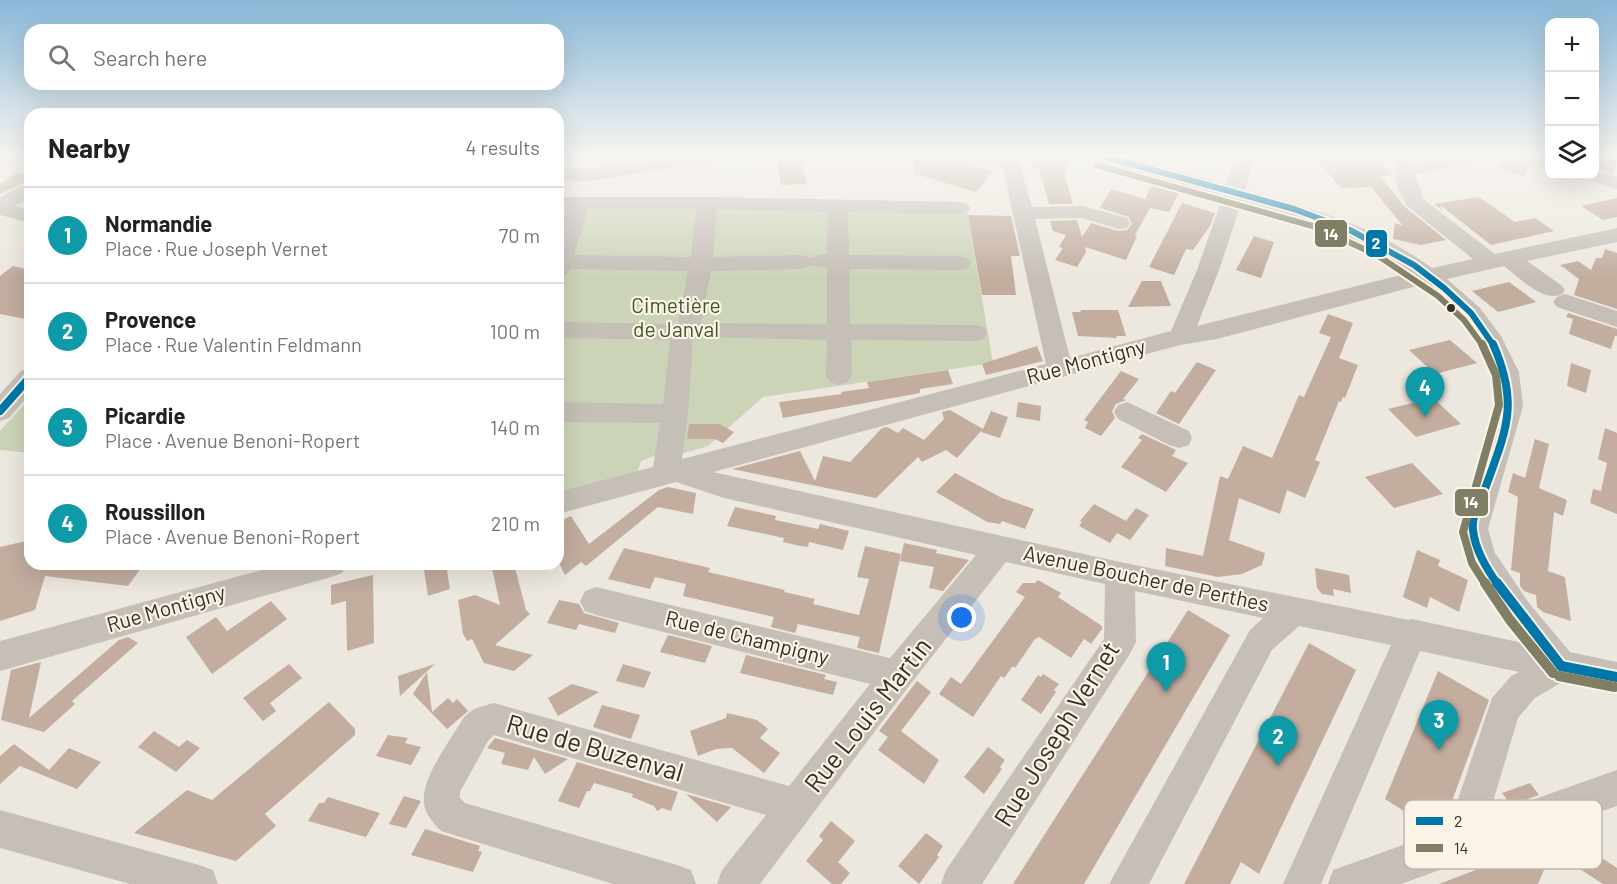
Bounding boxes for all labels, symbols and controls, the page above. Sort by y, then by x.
map controls [1545,18,1599,180]
button: + [1545,18,1599,72]
search box [24,24,564,90]
icon: search [45,41,78,74]
text: Search here [93,44,207,70]
button: − [1545,72,1599,126]
button: layers [1545,126,1599,180]
text: Nearby [48,132,130,163]
text: 4 results [465,135,540,159]
text: Normandie [105,210,212,236]
line badge: 14 [1314,219,1348,248]
text: 1 [64,223,71,247]
text: 70 m [499,223,540,247]
text: 14 [1323,224,1339,243]
line badge: 2 [1365,229,1388,258]
text: 2 [1372,233,1381,252]
text: Place · Rue Joseph Vernet [105,236,328,260]
park label: Cimetière de Janval [631,292,721,341]
unlabelled marker [1445,302,1457,314]
text: Provence [105,306,196,332]
text: 2 [62,319,73,343]
text: 100 m [490,319,540,343]
text: Place · Rue Valentin Feldmann [105,332,362,356]
street label: Rue Montigny [1023,333,1148,388]
pin: 4 [1406,368,1444,417]
text: Picardie [105,402,185,428]
text: 3 [62,415,73,439]
text: 140 m [490,415,540,439]
text: Place · Avenue Benoni-Ropert [105,428,360,452]
line badge: 14 [1454,488,1489,517]
text: 14 [1463,492,1479,511]
text: Roussillon [105,498,205,524]
text: 4 [61,511,74,535]
text: 210 m [491,511,540,535]
text: Place · Avenue Benoni-Ropert [105,524,360,548]
street label: Avenue Boucher de Perthes [1021,539,1271,616]
street label: Rue Montigny [103,579,228,636]
your location [947,603,976,632]
street label: Rue de Champigny [663,604,832,669]
street label: Rue Louis Martin [797,630,937,798]
street label: Rue Joseph Vernet [986,635,1125,831]
pin: 1 [1146,642,1186,692]
pin: 3 [1420,700,1458,750]
street label: Rue de Buzenval [503,706,687,787]
pin: 2 [1258,716,1298,766]
legend [1404,800,1602,869]
text: 2 [1454,811,1463,830]
text: 14 [1454,838,1468,857]

